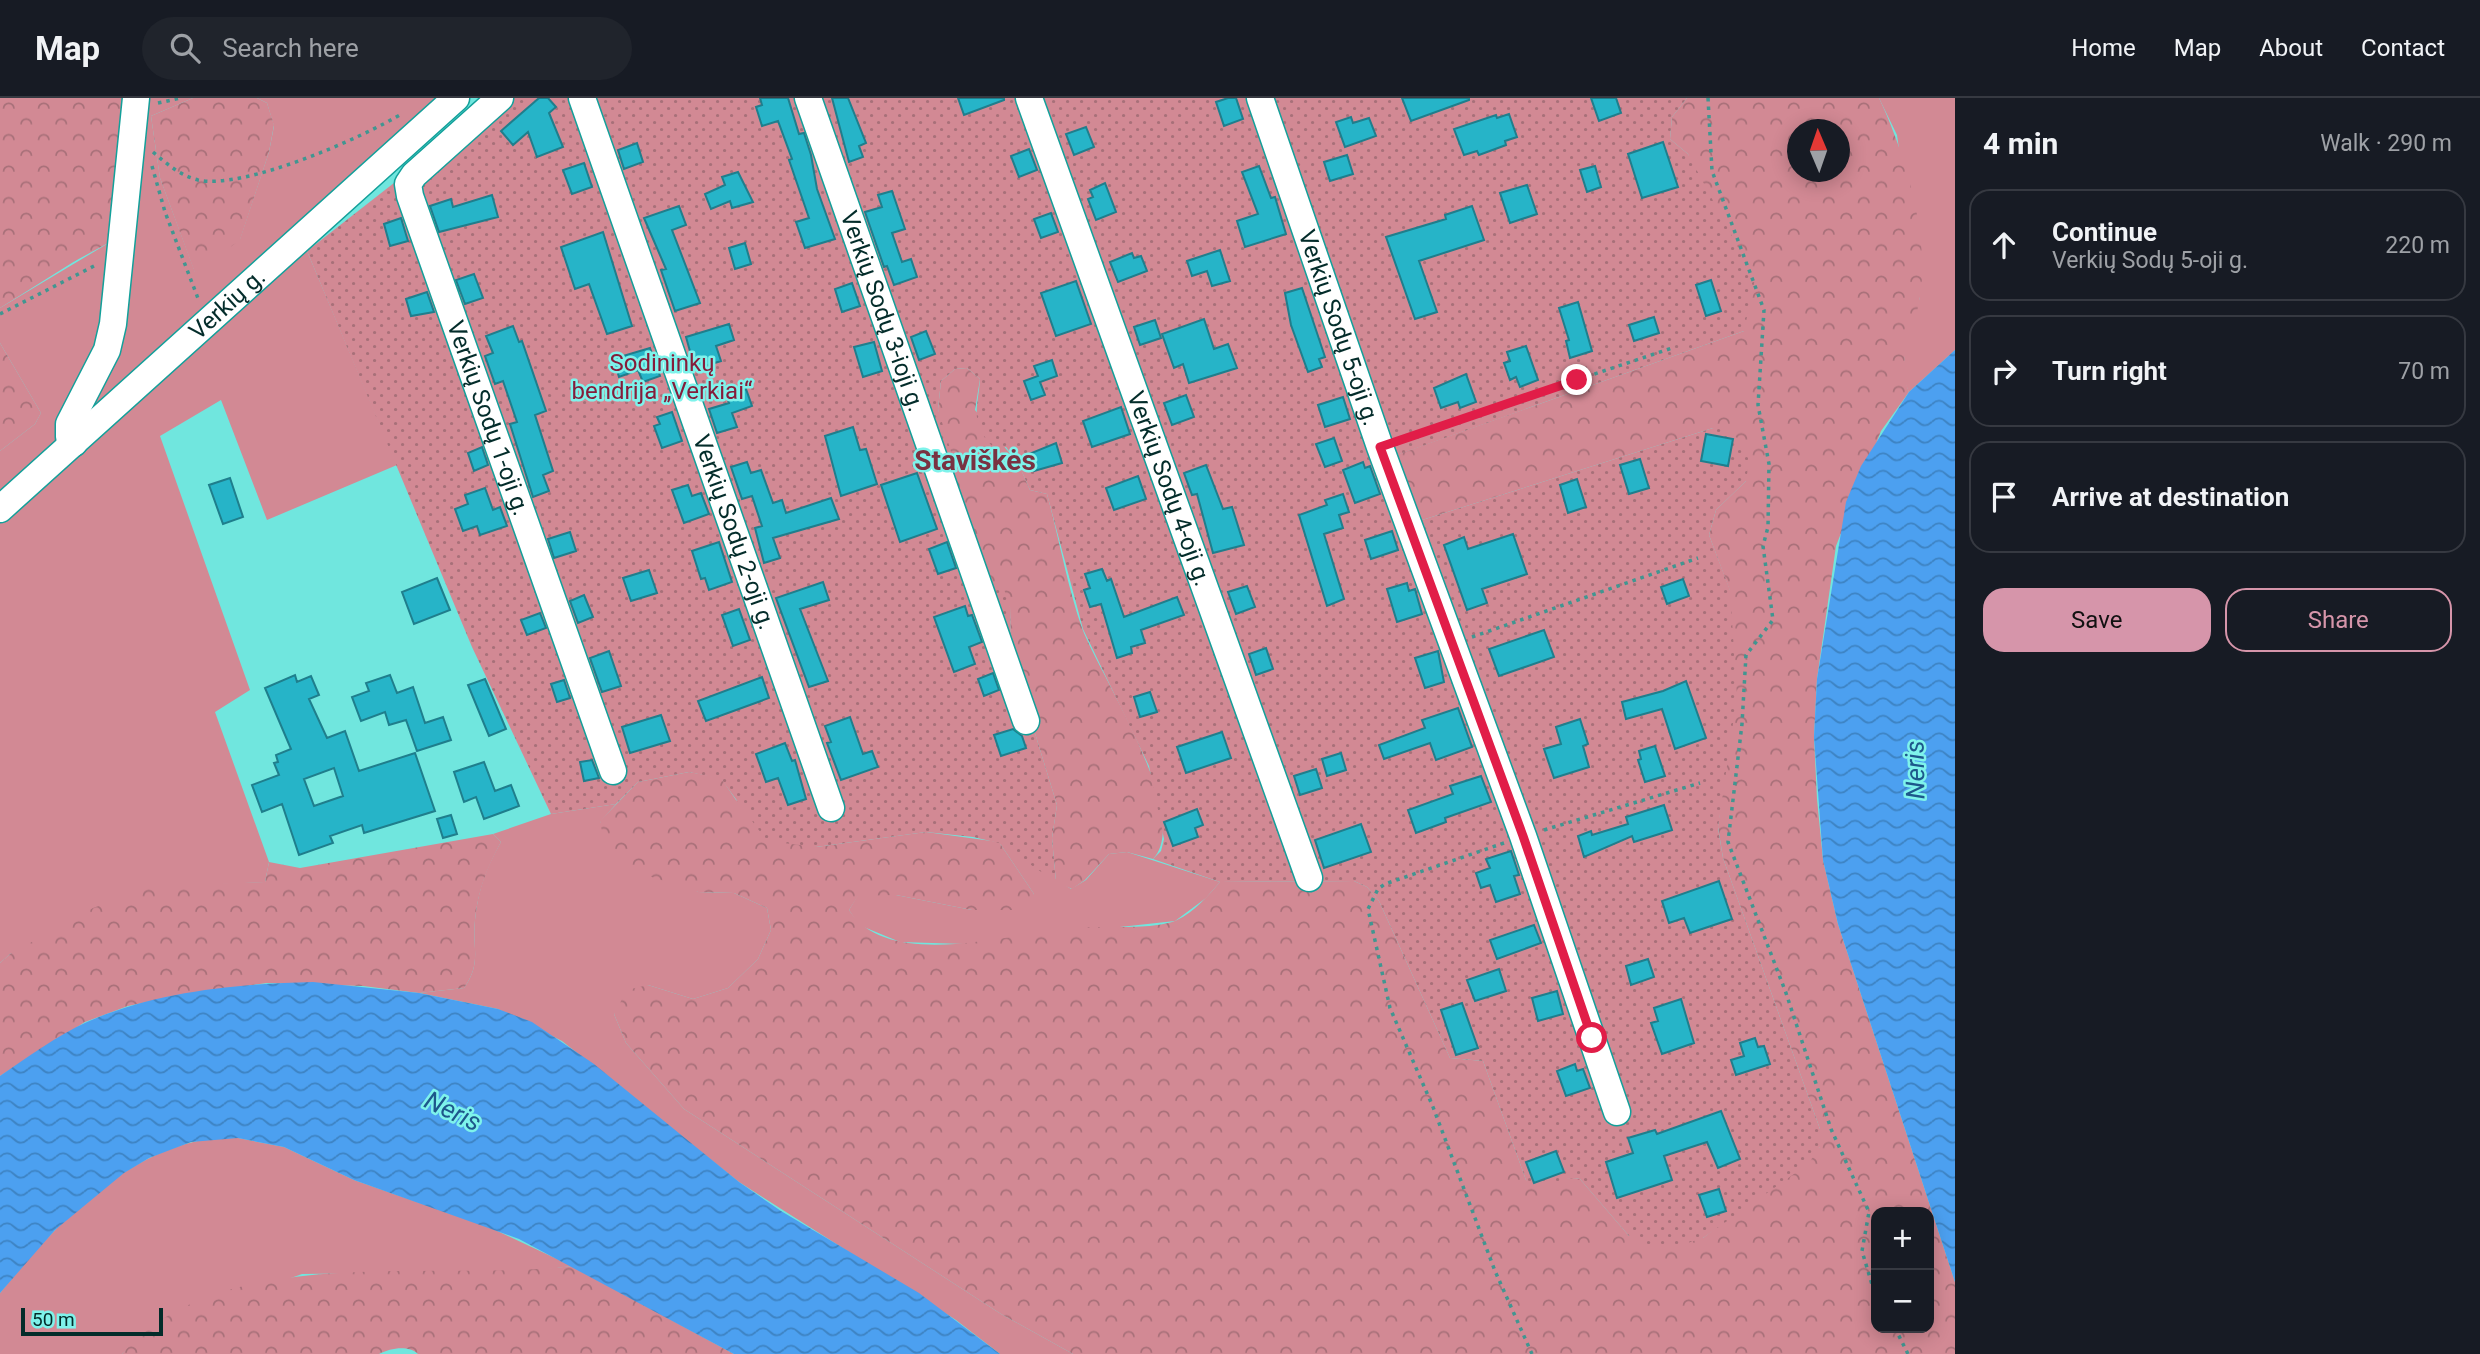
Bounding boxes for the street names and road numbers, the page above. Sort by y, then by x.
street label: Verkių Sodų 3-ioji g. [835,207,931,415]
street label: Verkių Sodų 5-oji g. [1292,226,1386,429]
street label: Verkių g. [184,263,271,346]
street label: Verkių Sodų 1-oji g. [441,317,536,519]
street label: Verkių Sodų 4-oji g. [1121,388,1217,590]
street label: Verkių Sodų 2-oji g. [687,431,781,633]

